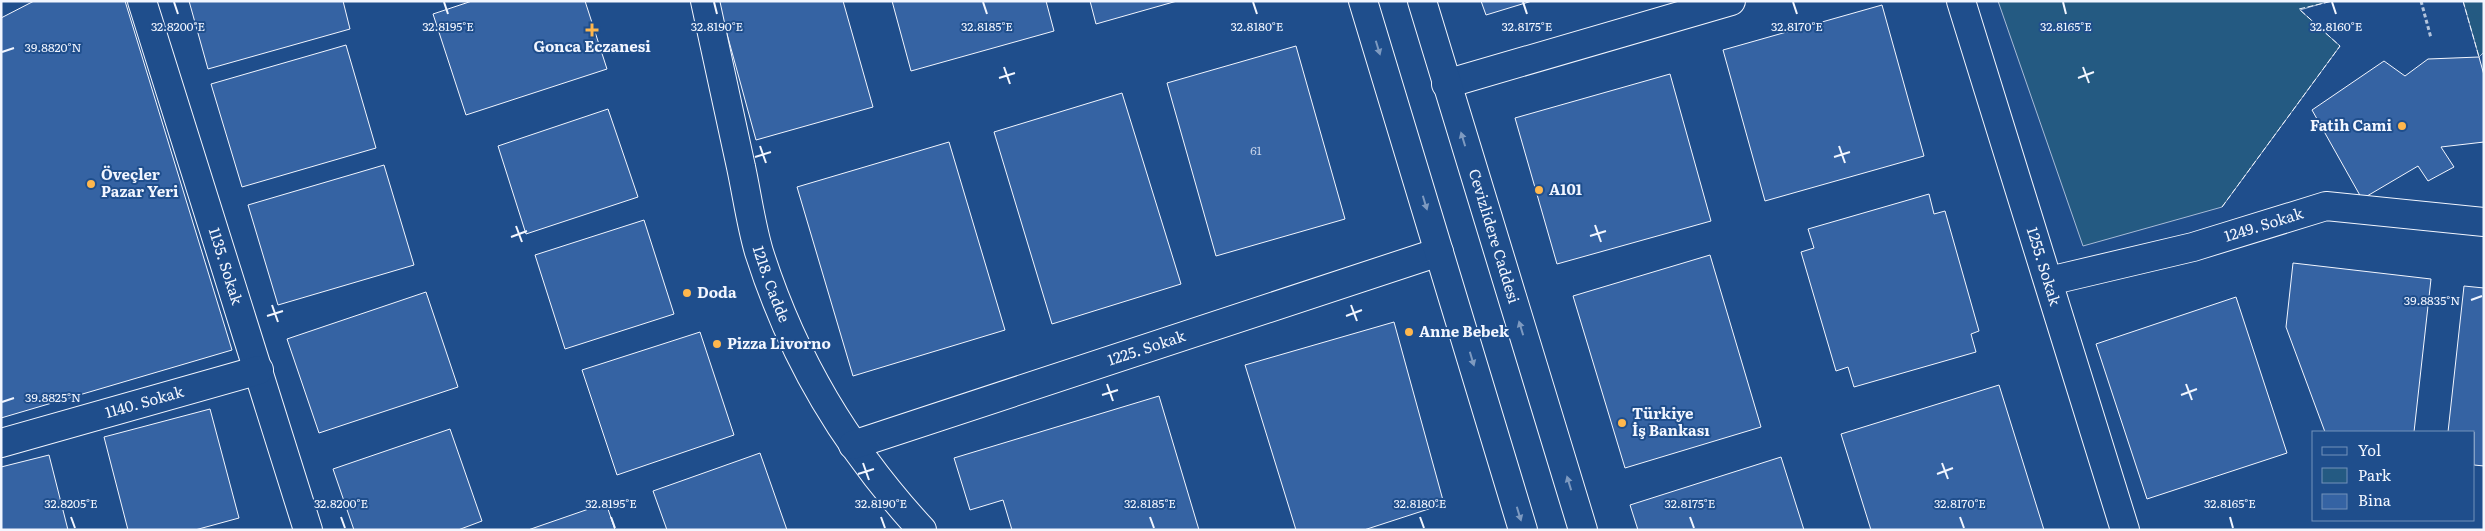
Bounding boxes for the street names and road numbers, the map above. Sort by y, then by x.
street label: Cevizlidere Caddesi [1464,166,1526,306]
street label: 1249. Sokak [2221,200,2307,247]
street label: 1135. Sokak [204,224,250,308]
street label: 1255. Sokak [2022,224,2068,309]
street label: 1218. Cadde [748,243,797,326]
street label: 1225. Sokak [1104,323,1189,370]
street label: 1140. Sokak [102,379,187,423]

